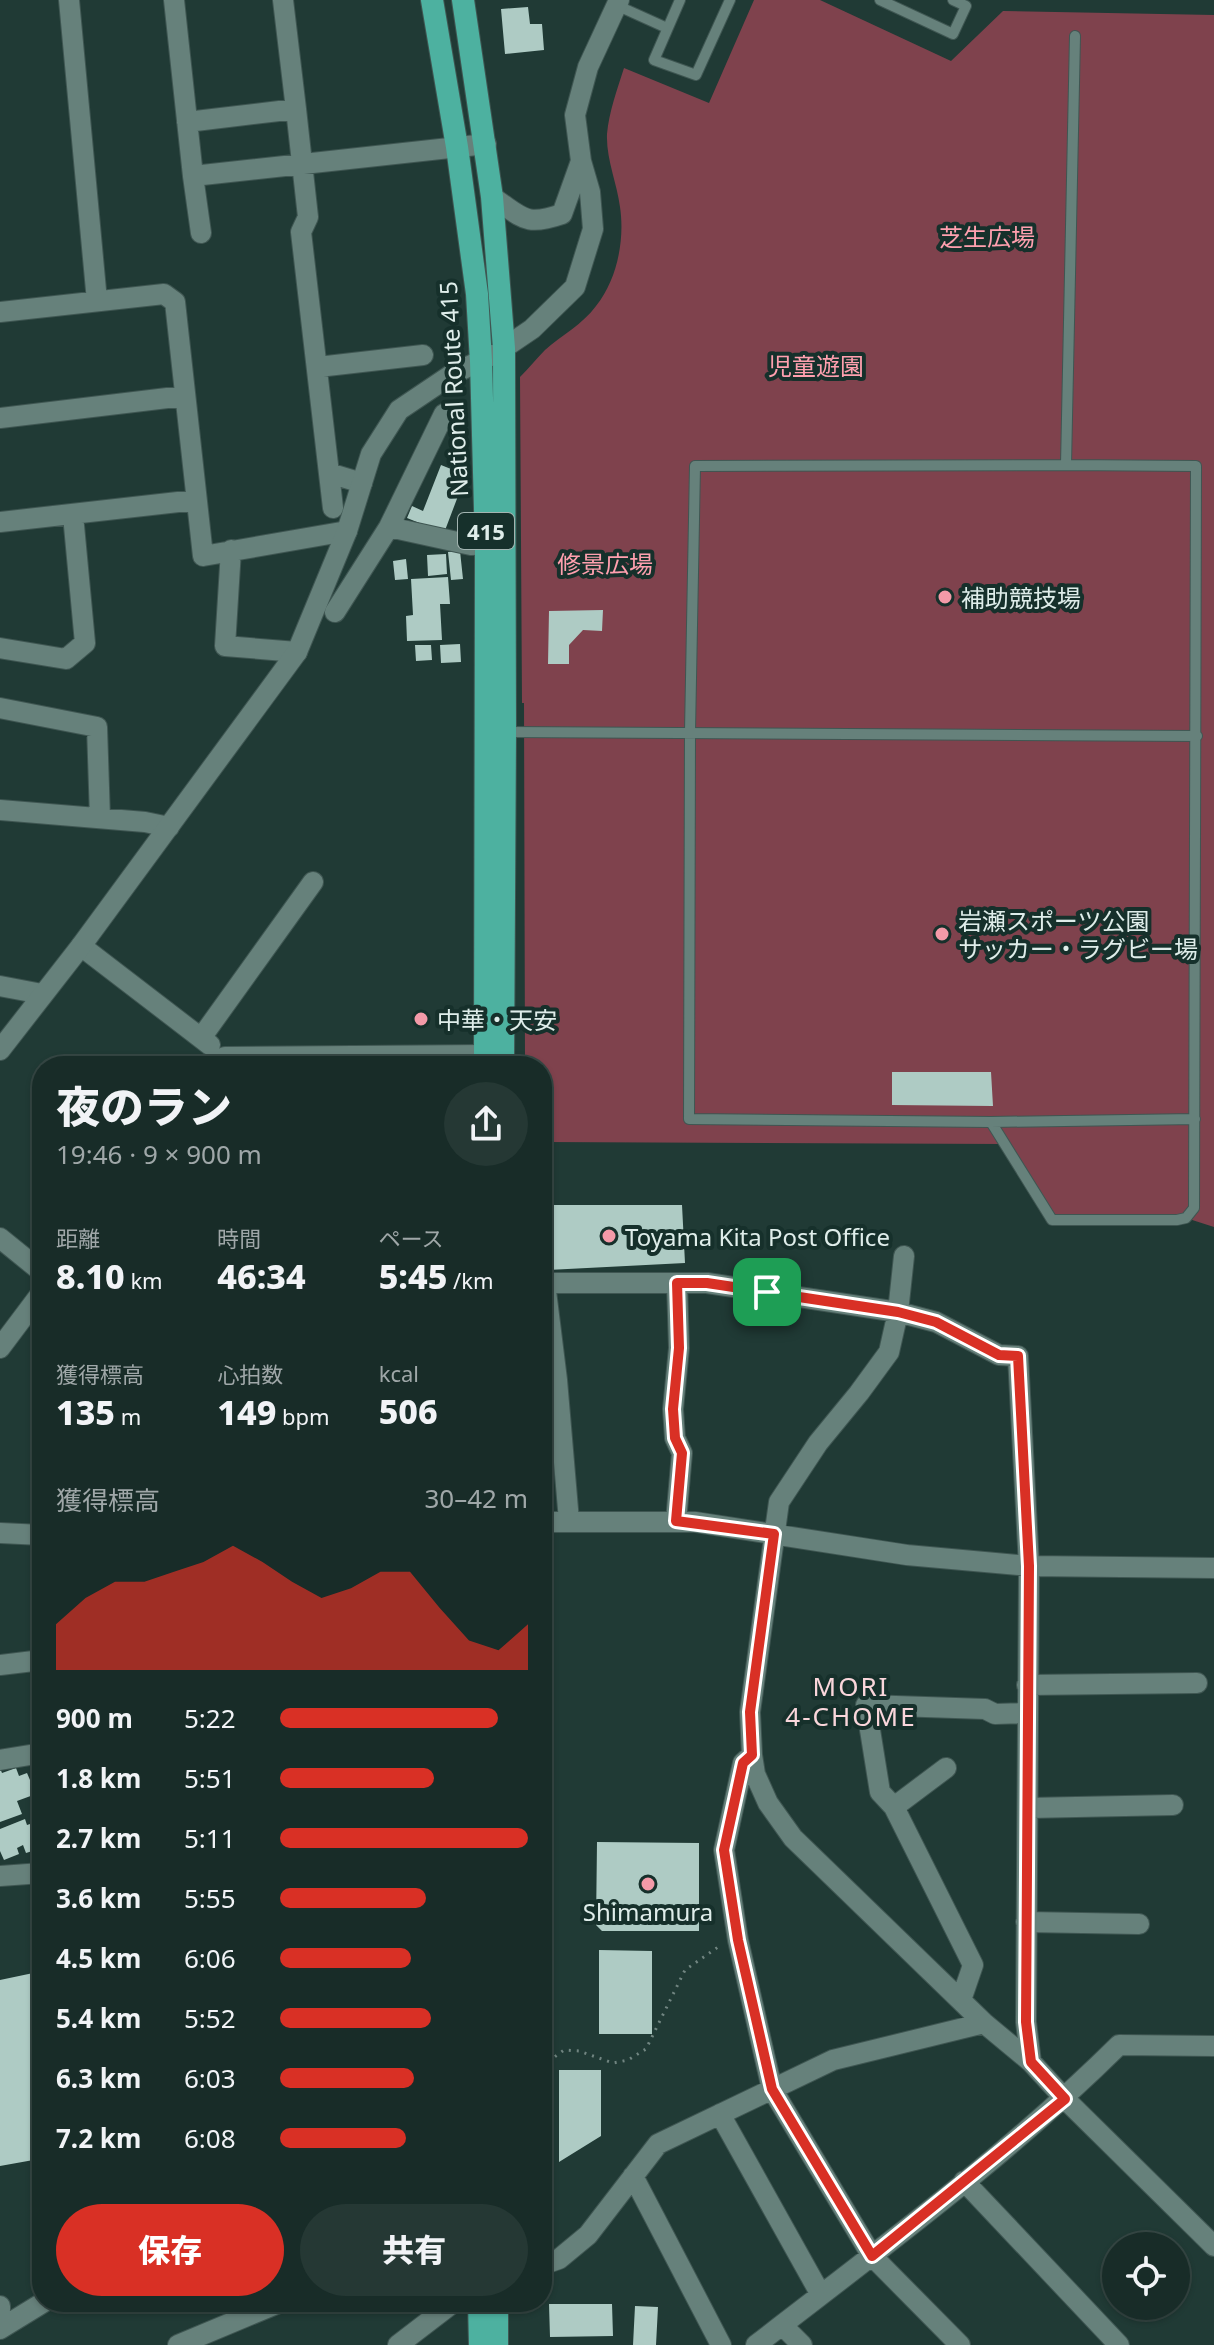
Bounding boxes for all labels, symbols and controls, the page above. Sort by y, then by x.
park label: 芝生広場 [939,220,1035,253]
street label: National Route 415 [431,280,475,498]
park label: 児童遊園 [768,349,864,382]
road number: 415 [458,513,514,549]
park label: 修景広場 [557,547,653,580]
place label: 補助競技場 [961,581,1081,614]
marker: 補助競技場 [936,588,954,606]
place label: 岩瀬スポーツ公園 サッカー・ラグビー場 [958,904,1198,965]
marker: 岩瀬スポーツ公園 サッカー・ラグビー場 [933,925,951,943]
place label: 中華・天安 [437,1003,557,1036]
marker: 中華・天安 [412,1010,430,1028]
text: 夜のラン [56,1076,232,1136]
button: share [444,1082,528,1166]
text: 19:46 · 9 × 900 m [56,1136,262,1172]
place label: Toyama Kita Post Office [625,1220,890,1253]
text: 距離 [56,1223,100,1253]
text: 時間 [217,1223,261,1253]
text: ペース [379,1223,444,1253]
marker: Toyama Kita Post Office [600,1227,618,1245]
text: 8.10 [56,1253,125,1299]
text: 46:34 [217,1253,306,1299]
text: 5:45 [379,1253,447,1299]
pin [733,1258,801,1326]
text: km [125,1265,163,1295]
text: /km [447,1265,494,1295]
icon: arrive [745,1270,789,1314]
text: kcal [379,1358,419,1388]
text: 獲得標高 [56,1359,144,1389]
text: 心拍数 [217,1359,283,1389]
text: 506 [379,1388,438,1434]
text: 135 [56,1389,115,1435]
text: 149 [217,1389,276,1435]
text: m [115,1401,141,1431]
text: bpm [276,1401,330,1431]
text: 30–42 m [424,1480,528,1516]
text: 獲得標高 [56,1482,160,1518]
district label: MORI 4-CHOME [785,1668,917,1734]
text: 900 m [56,1700,133,1736]
text: 5:22 [184,1700,236,1736]
text: 1.8 km [56,1760,141,1796]
text: 5:51 [184,1760,236,1796]
text: 2.7 km [56,1820,141,1856]
text: 5:11 [184,1820,236,1856]
marker: Shimamura [639,1875,657,1893]
text: 3.6 km [56,1880,141,1916]
text: 5:55 [184,1880,236,1916]
place label: Shimamura [583,1895,713,1928]
text: 4.5 km [56,1940,141,1976]
text: 6:06 [184,1940,236,1976]
text: 5.4 km [56,2000,141,2036]
text: 5:52 [184,2000,236,2036]
text: 6.3 km [56,2060,141,2096]
text: 6:03 [184,2060,236,2096]
text: 7.2 km [56,2120,141,2156]
text: 6:08 [184,2120,236,2156]
button: 保存 [56,2204,284,2296]
button: 共有 [300,2204,528,2296]
map controls [1102,2232,1190,2320]
button: locate [1102,2232,1190,2320]

